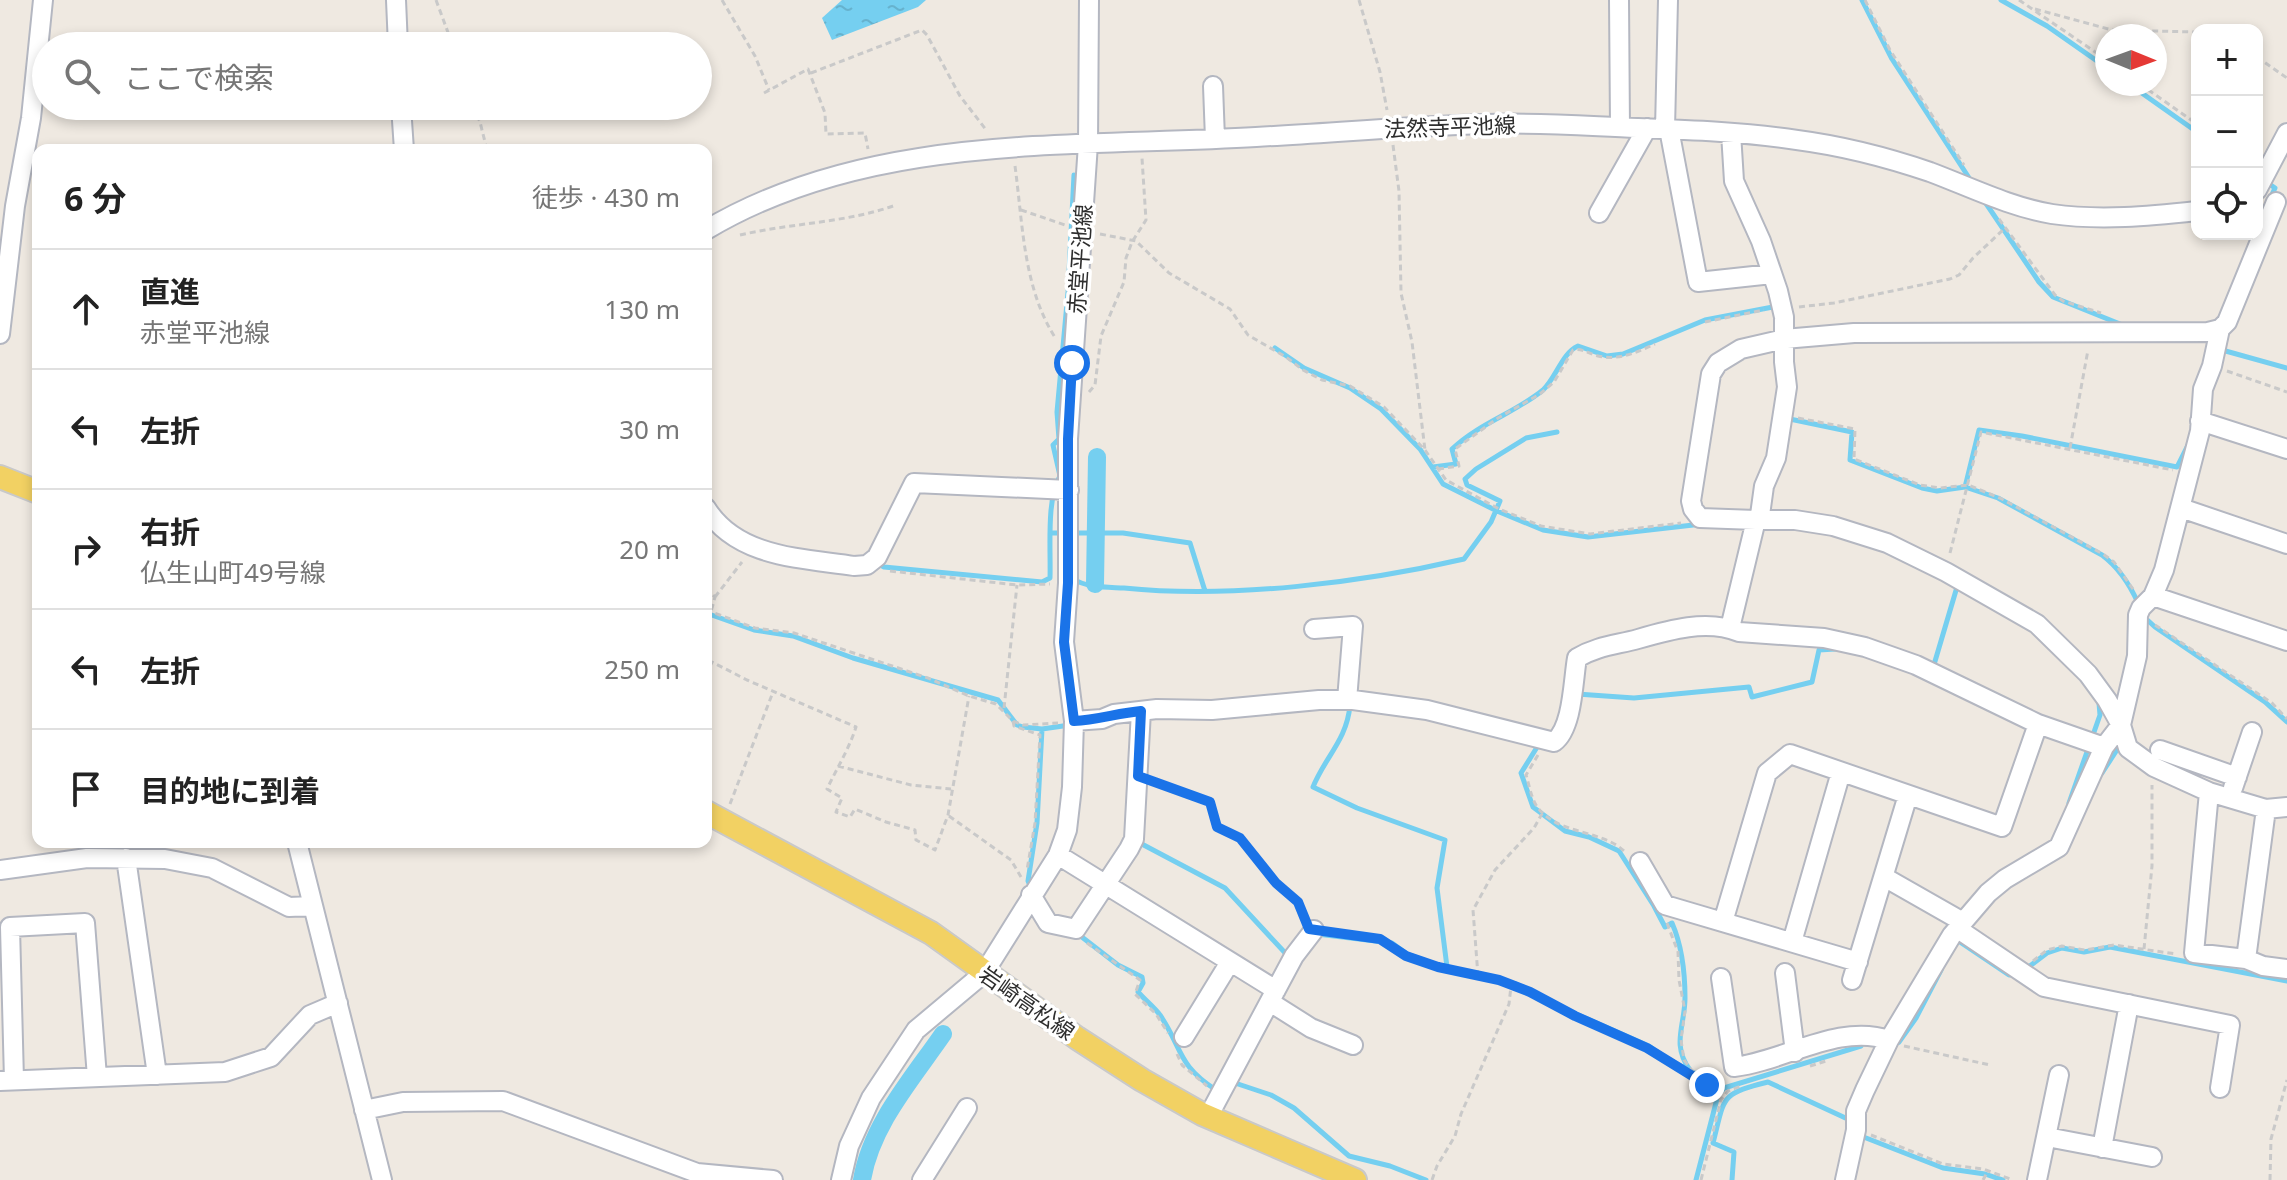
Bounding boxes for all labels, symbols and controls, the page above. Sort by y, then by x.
north arrow [2095,24,2167,96]
map controls [2191,24,2263,240]
button: + [2191,24,2263,96]
search box [32,32,712,120]
icon: search [60,54,104,98]
text: ここで検索 [124,57,274,98]
button: − [2191,96,2263,168]
street label: 法然寺平池線 [1383,109,1516,143]
button: locate [2191,168,2263,240]
text: 6 分 [64,175,126,221]
text: 徒歩 · 430 m [532,179,680,215]
street label: 赤堂平池線 [1060,203,1098,315]
text: 直進 [140,271,200,312]
icon: ahead [64,287,108,331]
text: 130 m [604,291,680,327]
text: 赤堂平池線 [140,314,270,350]
route start [1054,345,1090,381]
icon: left [64,407,108,451]
text: 左折 [140,410,200,451]
text: 30 m [619,411,680,447]
text: 右折 [140,511,200,552]
icon: right [64,527,108,571]
text: 20 m [619,531,680,567]
text: 仏生山町49号線 [140,554,326,590]
icon: left [64,647,108,691]
text: 左折 [140,650,200,691]
text: 250 m [604,651,680,687]
icon: arrive [64,767,108,811]
text: 目的地に到着 [140,770,320,811]
street label: 岩崎高松線 [974,958,1081,1046]
route end [1689,1067,1725,1103]

